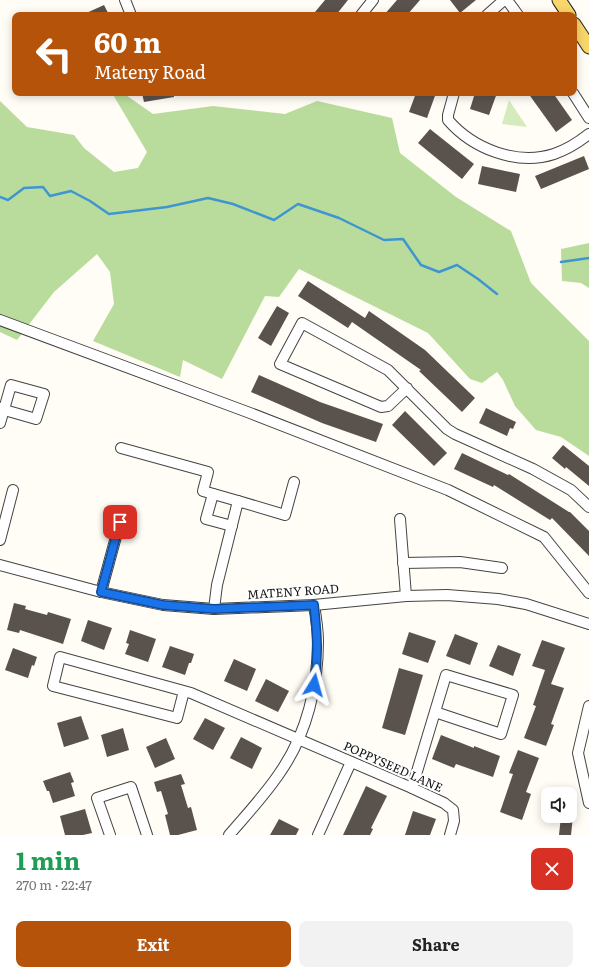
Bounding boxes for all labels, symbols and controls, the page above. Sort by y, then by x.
text: 60 m [94,20,161,62]
icon: left [28,28,80,80]
text: Mateny Road [94,58,206,85]
pin [103,505,137,539]
icon: arrive [109,511,131,533]
street label: MATENY ROAD [246,579,339,603]
position arrow [293,664,335,706]
street label: POPPYSEED LANE [341,736,446,796]
map controls [541,787,577,823]
button: sound [541,787,577,823]
text: 1 min [16,842,80,877]
button: close [531,848,573,890]
text: 270 m · 22:47 [16,875,92,894]
button: Exit [16,921,291,967]
button: Share [299,921,573,967]

